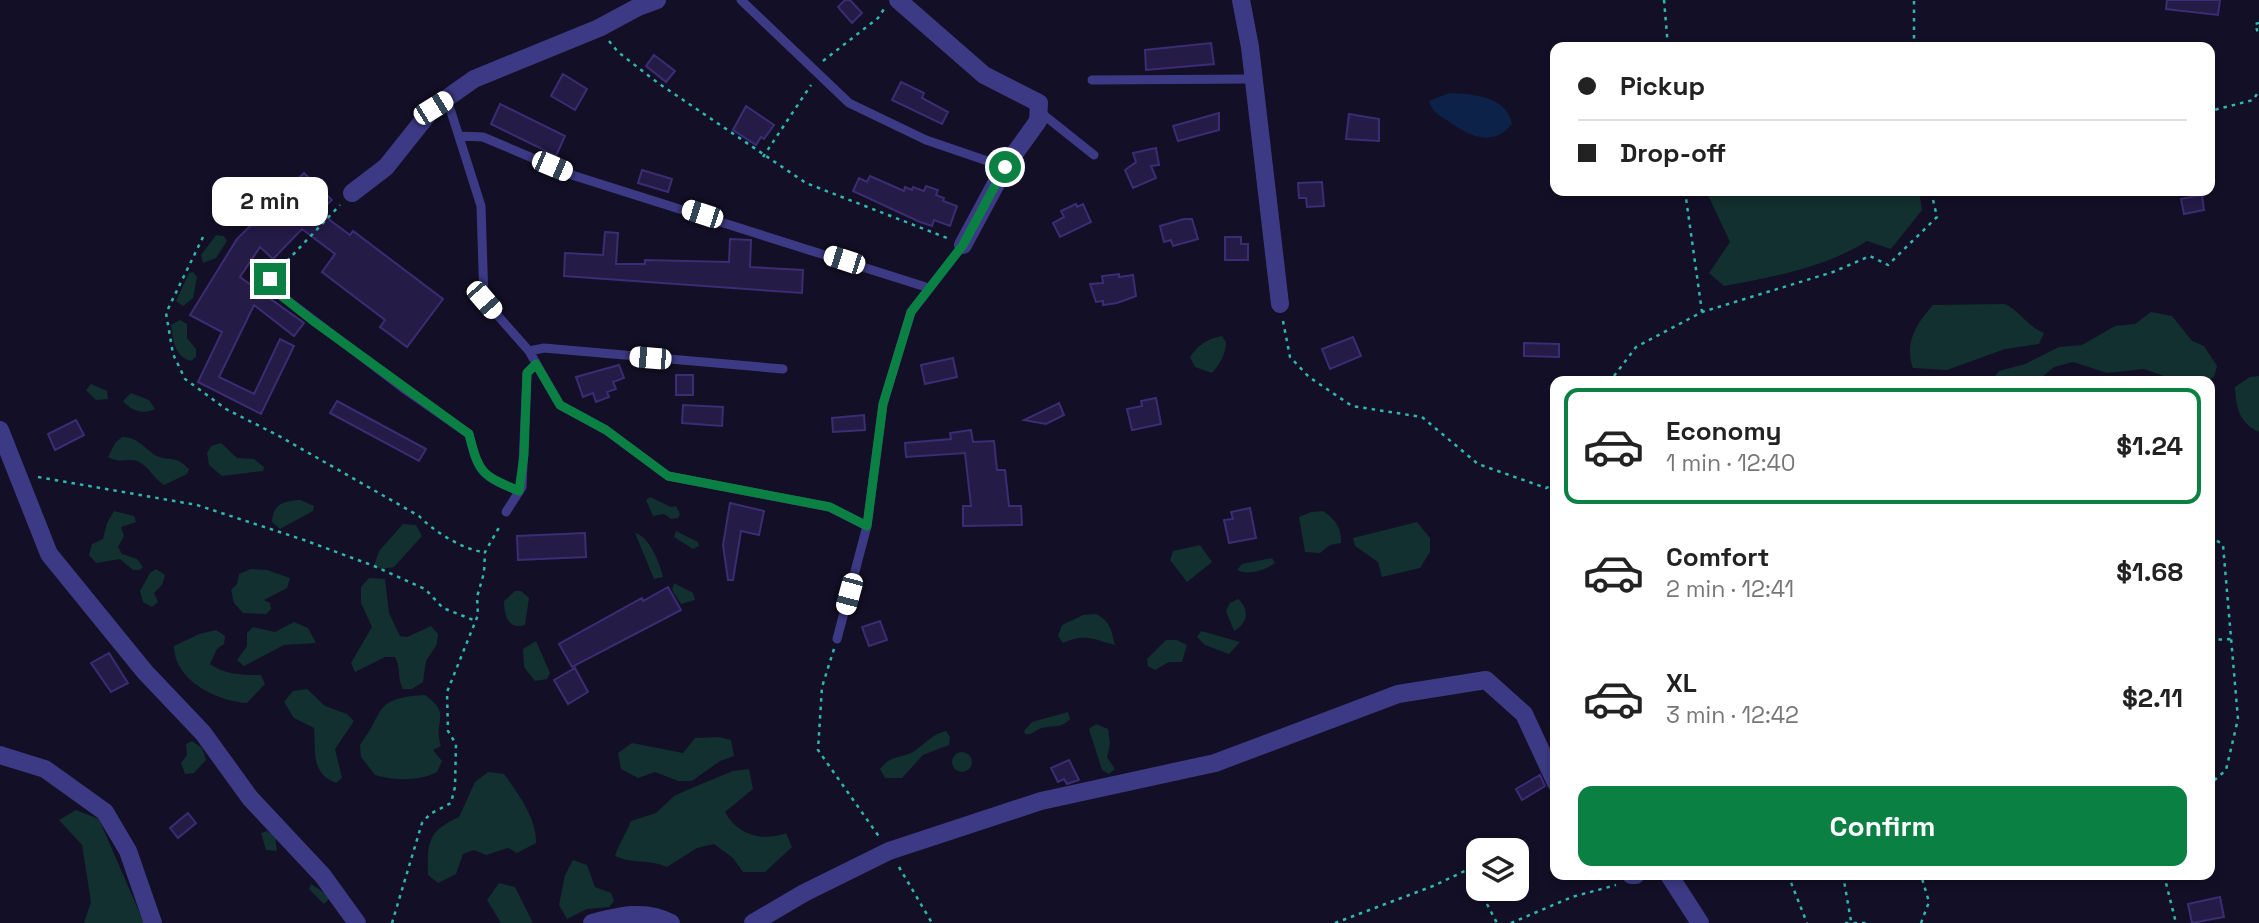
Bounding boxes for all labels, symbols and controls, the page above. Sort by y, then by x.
text: Pickup [1620,69,1705,103]
car [410,88,457,128]
text: Drop-off [1620,136,1726,170]
car [529,148,576,184]
route start [989,151,1021,183]
callout: 2 min [212,177,328,226]
text: 2 min [240,186,300,216]
car [679,198,726,230]
car [821,244,868,276]
route end [254,263,286,295]
car [463,277,506,323]
car [629,346,672,370]
text: Economy [1666,414,1782,448]
icon: car [1582,415,1645,478]
text: $1.24 [2116,429,2183,463]
text: 1 min · 12:40 [1666,448,1796,478]
text: Comfort [1666,540,1769,574]
icon: car [1582,541,1645,604]
text: $1.68 [2116,555,2183,589]
car [834,571,865,617]
text: 2 min · 12:41 [1666,574,1794,604]
text: XL [1666,666,1697,700]
icon: car [1582,667,1645,730]
text: $2.11 [2122,681,2183,715]
text: 3 min · 12:42 [1666,700,1799,730]
button: Confirm [1578,786,2187,866]
map controls [1466,838,1529,901]
button: layers [1466,838,1529,901]

